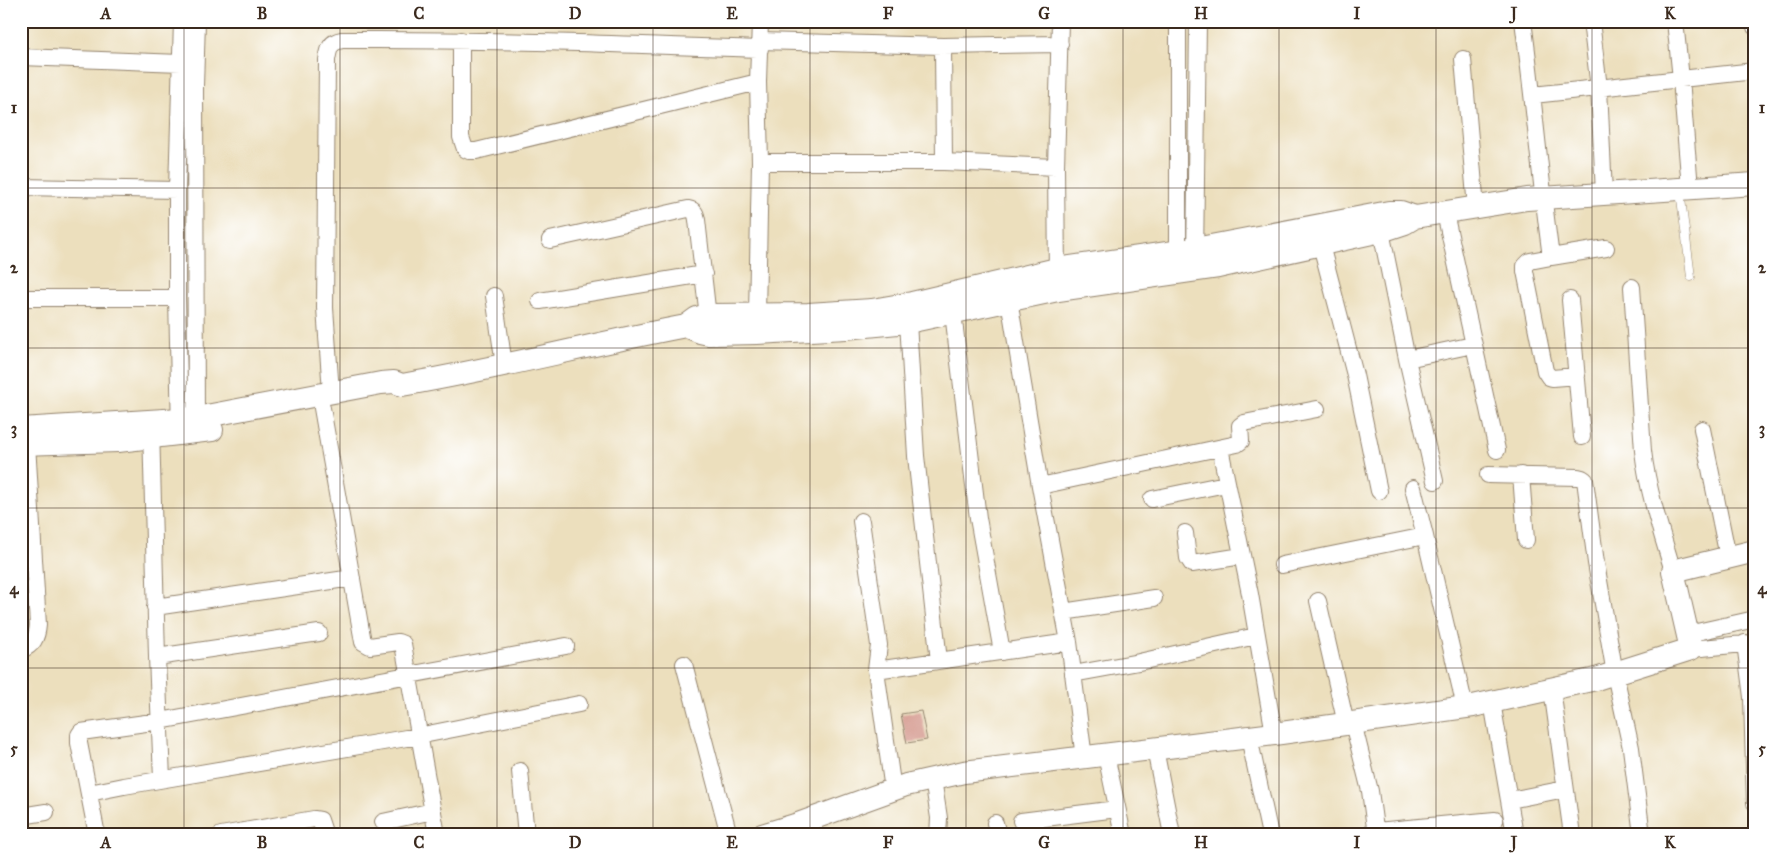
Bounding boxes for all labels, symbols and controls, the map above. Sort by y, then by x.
text: A [100,4,112,23]
text: B [257,4,267,23]
text: C [414,4,425,23]
text: D [569,4,582,23]
text: E [726,4,738,23]
text: F [883,4,894,23]
text: G [1038,4,1050,23]
text: H [1194,4,1208,23]
text: I [1354,4,1361,23]
text: J [1509,4,1518,24]
text: K [1664,4,1676,23]
text: 1 [11,98,18,117]
text: 1 [1759,98,1766,117]
text: 2 [10,258,19,277]
text: 2 [1758,258,1767,277]
text: 3 [11,419,17,439]
text: 3 [1759,419,1765,439]
text: 4 [10,579,20,599]
text: 4 [1758,579,1768,599]
text: 5 [10,739,18,758]
text: 5 [1758,739,1766,758]
text: A [100,833,112,852]
text: B [257,833,267,852]
text: C [414,833,425,852]
text: D [569,833,582,852]
text: E [726,833,738,852]
text: F [883,833,894,852]
text: G [1038,833,1050,852]
text: H [1194,833,1208,852]
text: I [1354,833,1361,852]
text: J [1509,833,1518,853]
text: K [1664,833,1676,852]

